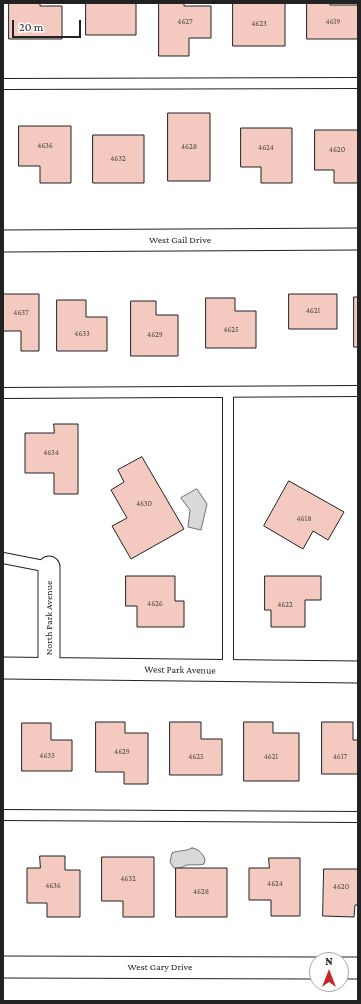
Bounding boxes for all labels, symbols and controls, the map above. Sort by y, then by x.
scale bar [14,12,83,38]
house number: 4627 [177,17,193,27]
house number: 4619 [326,17,340,27]
house number: 4623 [251,19,267,29]
text: 20 m [19,20,43,34]
house number: 4636 [37,141,53,151]
house number: 4628 [181,142,197,152]
house number: 4624 [258,143,274,153]
house number: 4620 [329,145,345,155]
house number: 4632 [110,154,126,164]
street label: West Gail Drive [149,234,211,246]
house number: 4621 [306,306,320,316]
house number: 4637 [13,308,29,318]
house number: 4625 [223,325,239,335]
house number: 4633 [74,329,90,339]
house number: 4629 [147,330,163,340]
house number: 4634 [43,448,59,458]
house number: 4630 [136,499,152,509]
house number: 4618 [296,514,312,524]
street label: North Park Avenue [43,581,55,655]
house number: 4626 [147,599,163,609]
house number: 4622 [277,600,293,610]
street label: West Park Avenue [144,663,216,677]
house number: 4629 [114,747,130,757]
house number: 4633 [39,751,55,761]
house number: 4625 [188,752,204,762]
house number: 4621 [264,752,278,762]
house number: 4617 [333,752,347,762]
house number: 4632 [120,874,136,884]
house number: 4624 [267,879,283,889]
house number: 4636 [45,881,61,891]
house number: 4620 [333,882,349,892]
house number: 4628 [193,887,209,897]
north arrow [309,952,349,992]
text: N [325,955,333,967]
street label: West Gary Drive [127,961,193,973]

